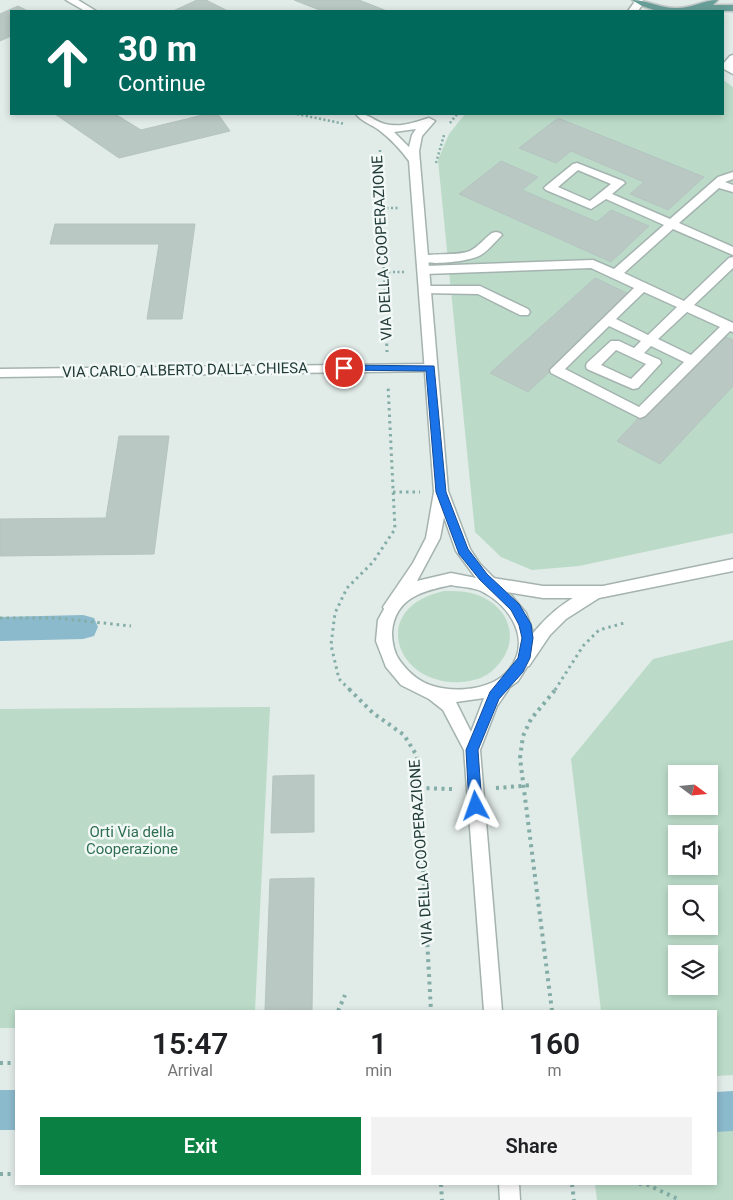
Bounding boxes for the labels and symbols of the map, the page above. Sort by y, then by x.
street label: VIA DELLA COOPERAZIONE [368,154,396,341]
pin [323,347,365,389]
street label: VIA CARLO ALBERTO DALLA CHIESA [62,359,308,381]
street label: VIA DELLA COOPERAZIONE [406,758,436,945]
north arrow [668,765,718,815]
position arrow [449,779,501,831]
park label: Orti Via della Cooperazione [86,823,178,858]

